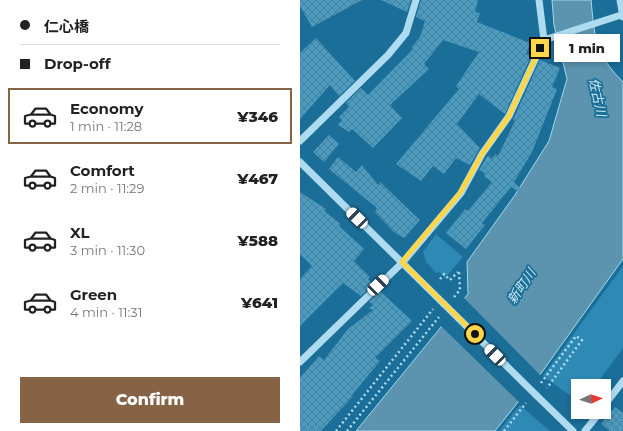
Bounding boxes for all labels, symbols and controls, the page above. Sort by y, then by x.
text: 仁心橋 [44,17,89,36]
callout: 1 min [554,34,620,62]
route end [531,39,549,57]
text: 1 min [569,40,605,56]
text: Drop-off [44,54,111,73]
water label: 佐古川 [586,76,610,120]
icon: car [22,98,58,134]
text: Economy [70,99,143,118]
text: ¥346 [237,107,278,126]
text: 1 min · 11:28 [70,118,142,134]
icon: car [22,160,58,196]
text: Comfort [70,161,135,180]
text: ¥467 [237,169,278,188]
text: 2 min · 11:29 [70,180,144,196]
car [344,205,370,231]
icon: car [22,222,58,258]
text: XL [70,223,89,242]
text: ¥588 [238,231,278,250]
text: 3 min · 11:30 [70,242,145,258]
water label: 新町川 [503,264,540,307]
car [365,272,391,298]
icon: car [22,284,58,320]
text: Green [70,285,117,304]
text: ¥641 [241,293,278,312]
text: 4 min · 11:31 [70,304,142,320]
route start [466,325,484,343]
car [482,342,508,368]
button: Confirm [20,377,280,423]
north arrow [571,379,611,419]
map controls [571,379,611,419]

